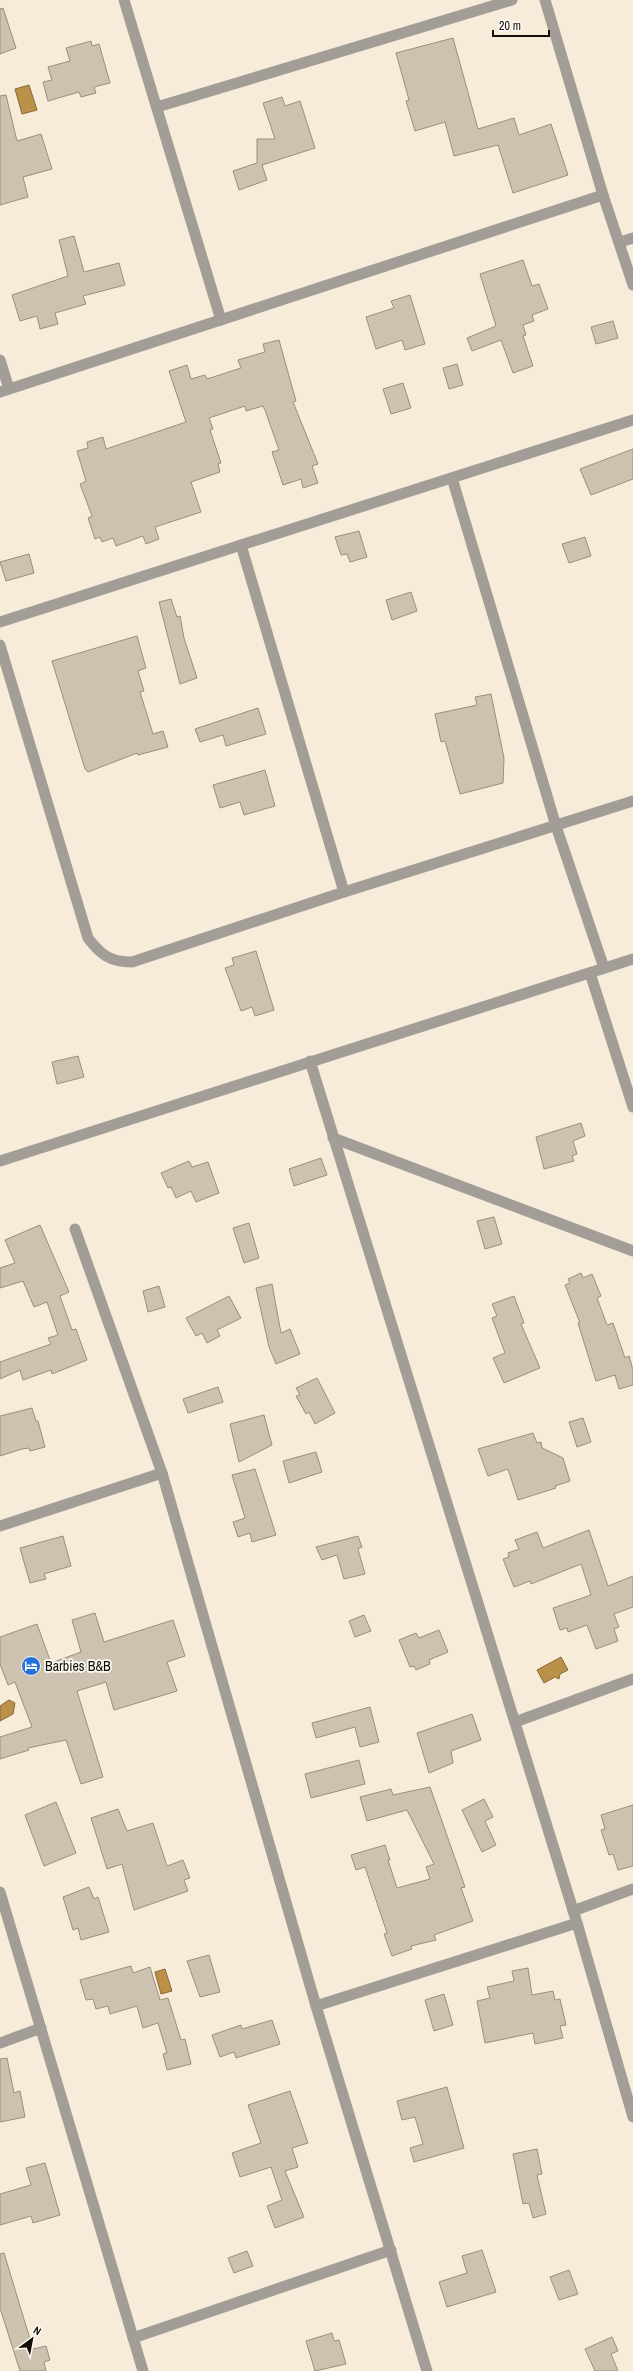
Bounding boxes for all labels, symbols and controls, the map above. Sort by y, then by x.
scale bar [493,12,549,38]
text: 20 m [499,18,521,34]
hotel icon: Barbies B&B [20,1655,42,1677]
place label: Barbies B&B [45,1657,111,1675]
north arrow [12,2319,52,2359]
text: N [31,2323,44,2338]

